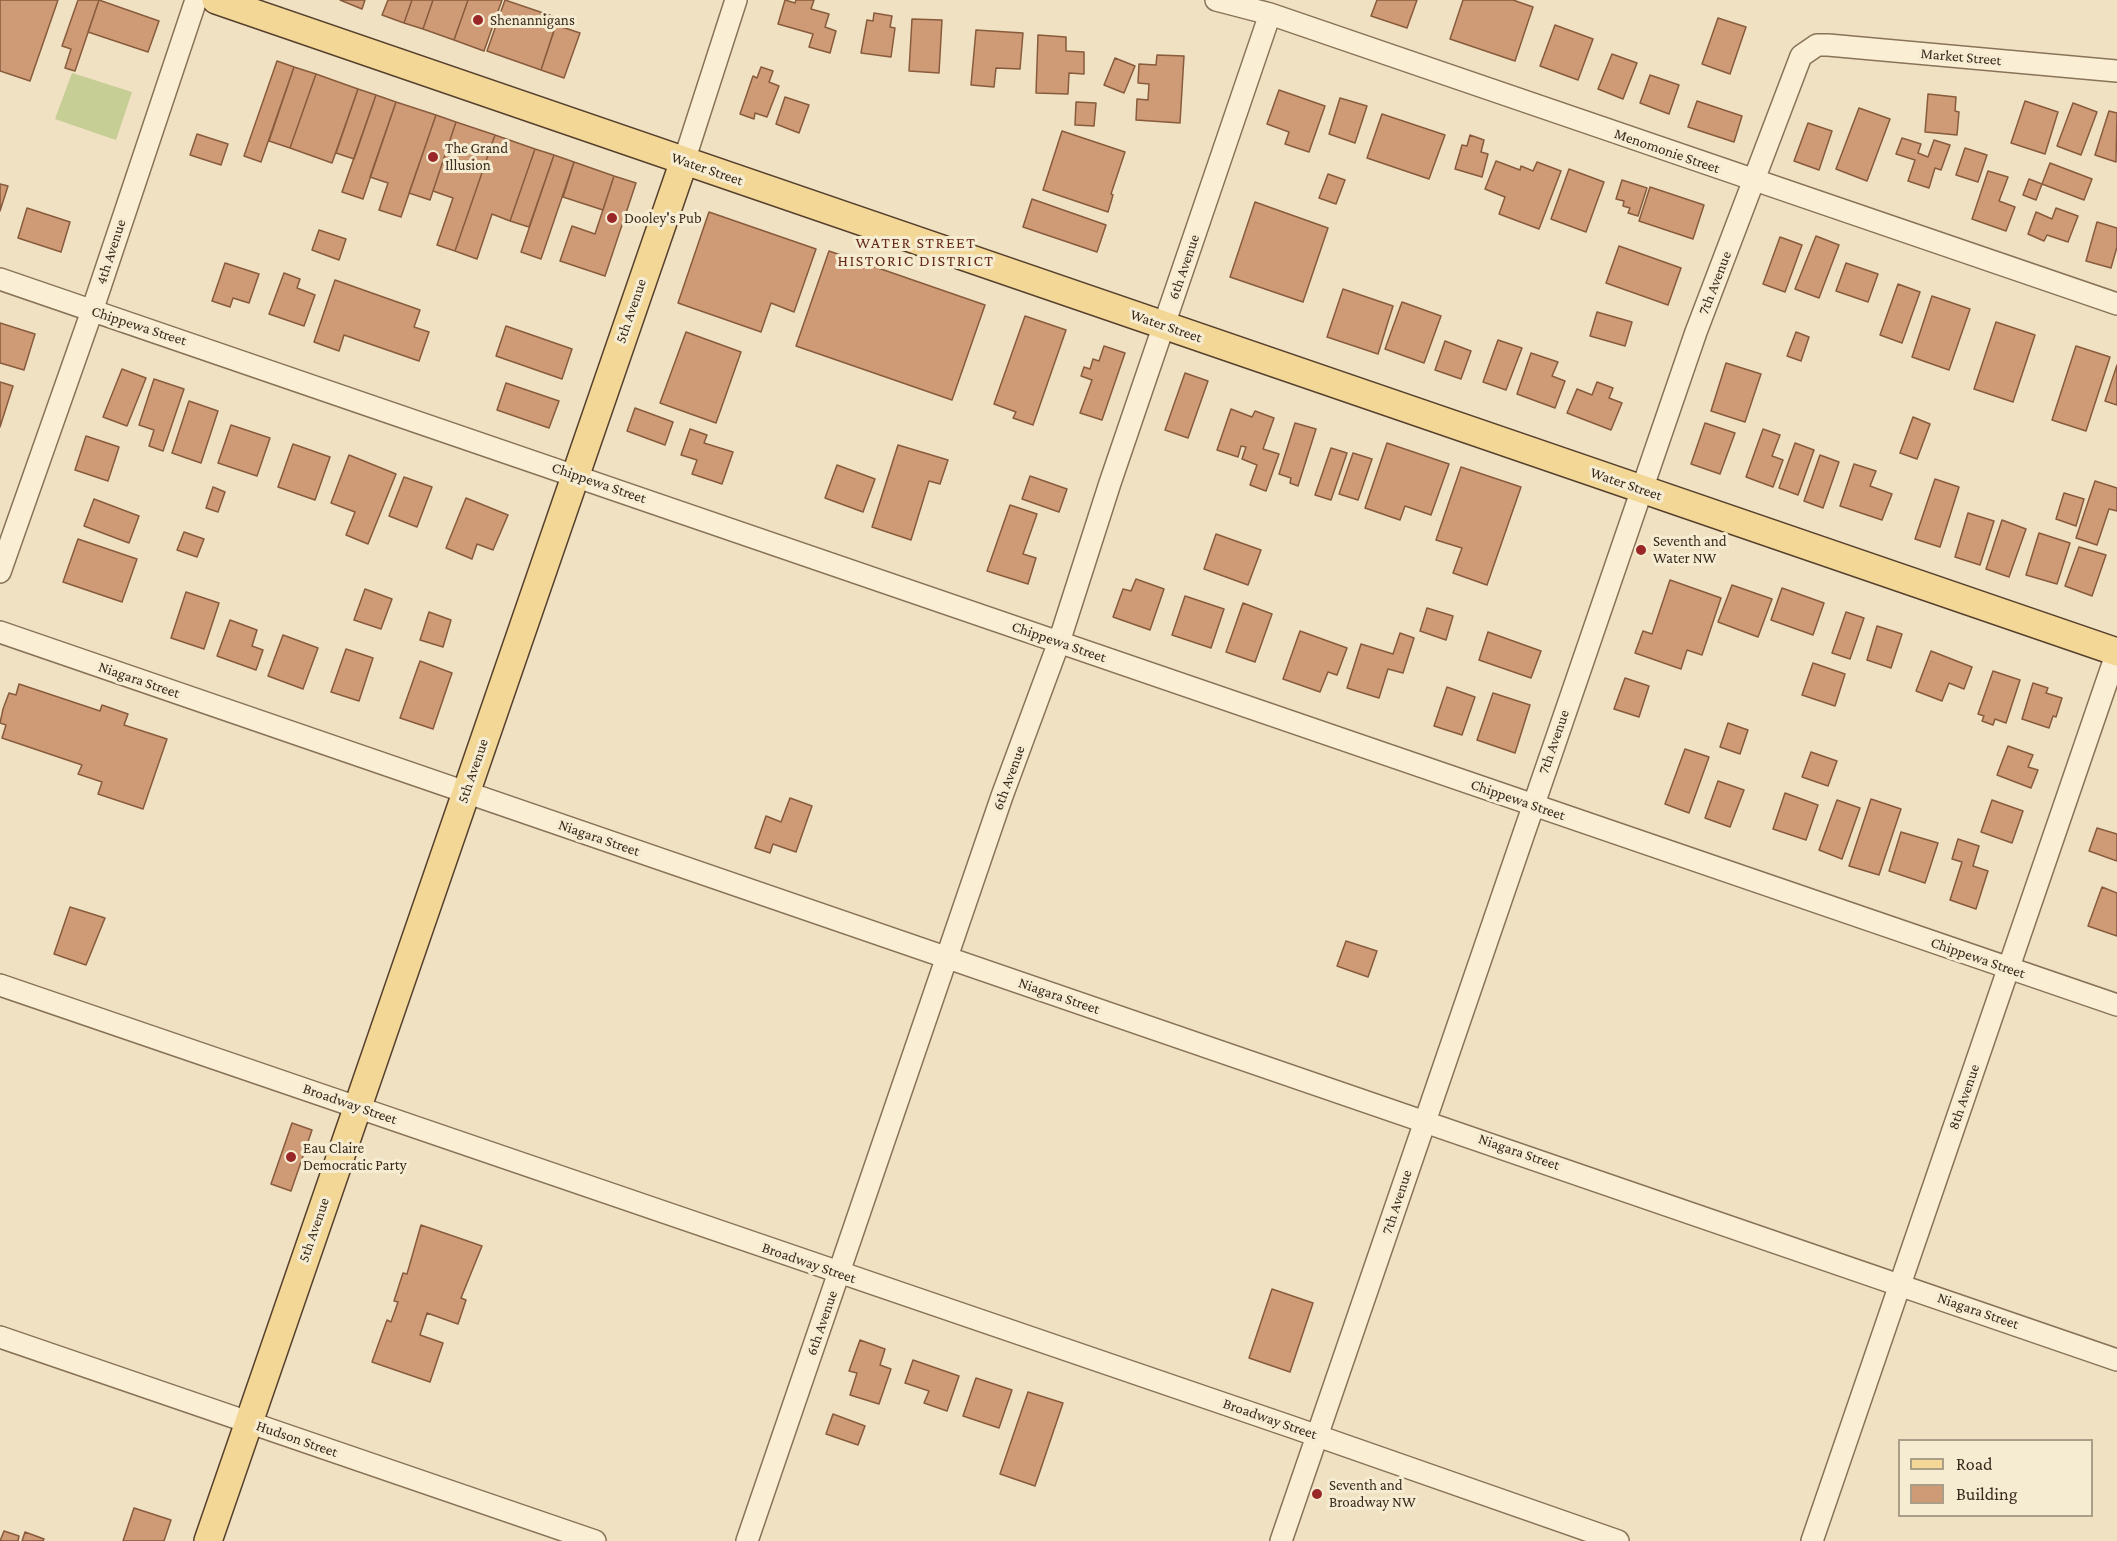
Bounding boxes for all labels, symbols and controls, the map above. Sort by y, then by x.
place label: Shenannigans [490,11,575,29]
marker: Shenannigans [471,13,485,27]
street label: Market Street [1920,44,2002,70]
street label: Menomonie Street [1612,124,1722,178]
place label: The Grand Illusion [445,139,508,174]
street label: Water Street [669,148,745,190]
marker: The Grand Illusion [426,150,440,164]
place label: Dooley's Pub [624,209,702,227]
marker: Dooley's Pub [605,211,619,225]
street label: 4th Avenue [92,217,130,287]
street label: 6th Avenue [1164,232,1204,302]
district label: WATER STREET HISTORIC DISTRICT [837,233,995,271]
street label: 7th Avenue [1695,249,1735,317]
street label: 5th Avenue [612,276,650,346]
street label: Chippewa Street [89,302,189,350]
street label: Water Street [1128,305,1204,347]
street label: Chippewa Street [549,458,649,508]
street label: Water Street [1588,463,1664,505]
place label: Seventh and Water NW [1653,532,1727,567]
marker: Seventh and Water NW [1634,543,1648,557]
street label: Chippewa Street [1009,617,1109,667]
street label: Niagara Street [96,658,182,702]
street label: 7th Avenue [1535,707,1573,777]
street label: 5th Avenue [454,736,492,806]
street label: 6th Avenue [989,743,1029,813]
street label: Chippewa Street [1468,775,1568,825]
street label: Niagara Street [556,816,642,860]
street label: Chippewa Street [1928,933,2028,983]
street label: Niagara Street [1016,974,1102,1018]
street label: 8th Avenue [1944,1062,1984,1132]
street label: Broadway Street [301,1080,399,1128]
street label: Niagara Street [1476,1130,1562,1174]
place label: Eau Claire Democratic Party [303,1139,407,1174]
marker: Eau Claire Democratic Party [284,1150,298,1164]
street label: 7th Avenue [1378,1167,1416,1237]
street label: 5th Avenue [295,1195,333,1265]
street label: Broadway Street [760,1239,858,1287]
street label: 6th Avenue [802,1288,842,1358]
street label: Niagara Street [1935,1289,2021,1333]
street label: Broadway Street [1221,1395,1319,1443]
street label: Hudson Street [254,1417,340,1461]
legend [1898,1439,2093,1517]
text: Road [1956,1454,1993,1474]
place label: Seventh and Broadway NW [1329,1476,1416,1511]
text: Building [1956,1484,2017,1504]
marker: Seventh and Broadway NW [1310,1487,1324,1501]

